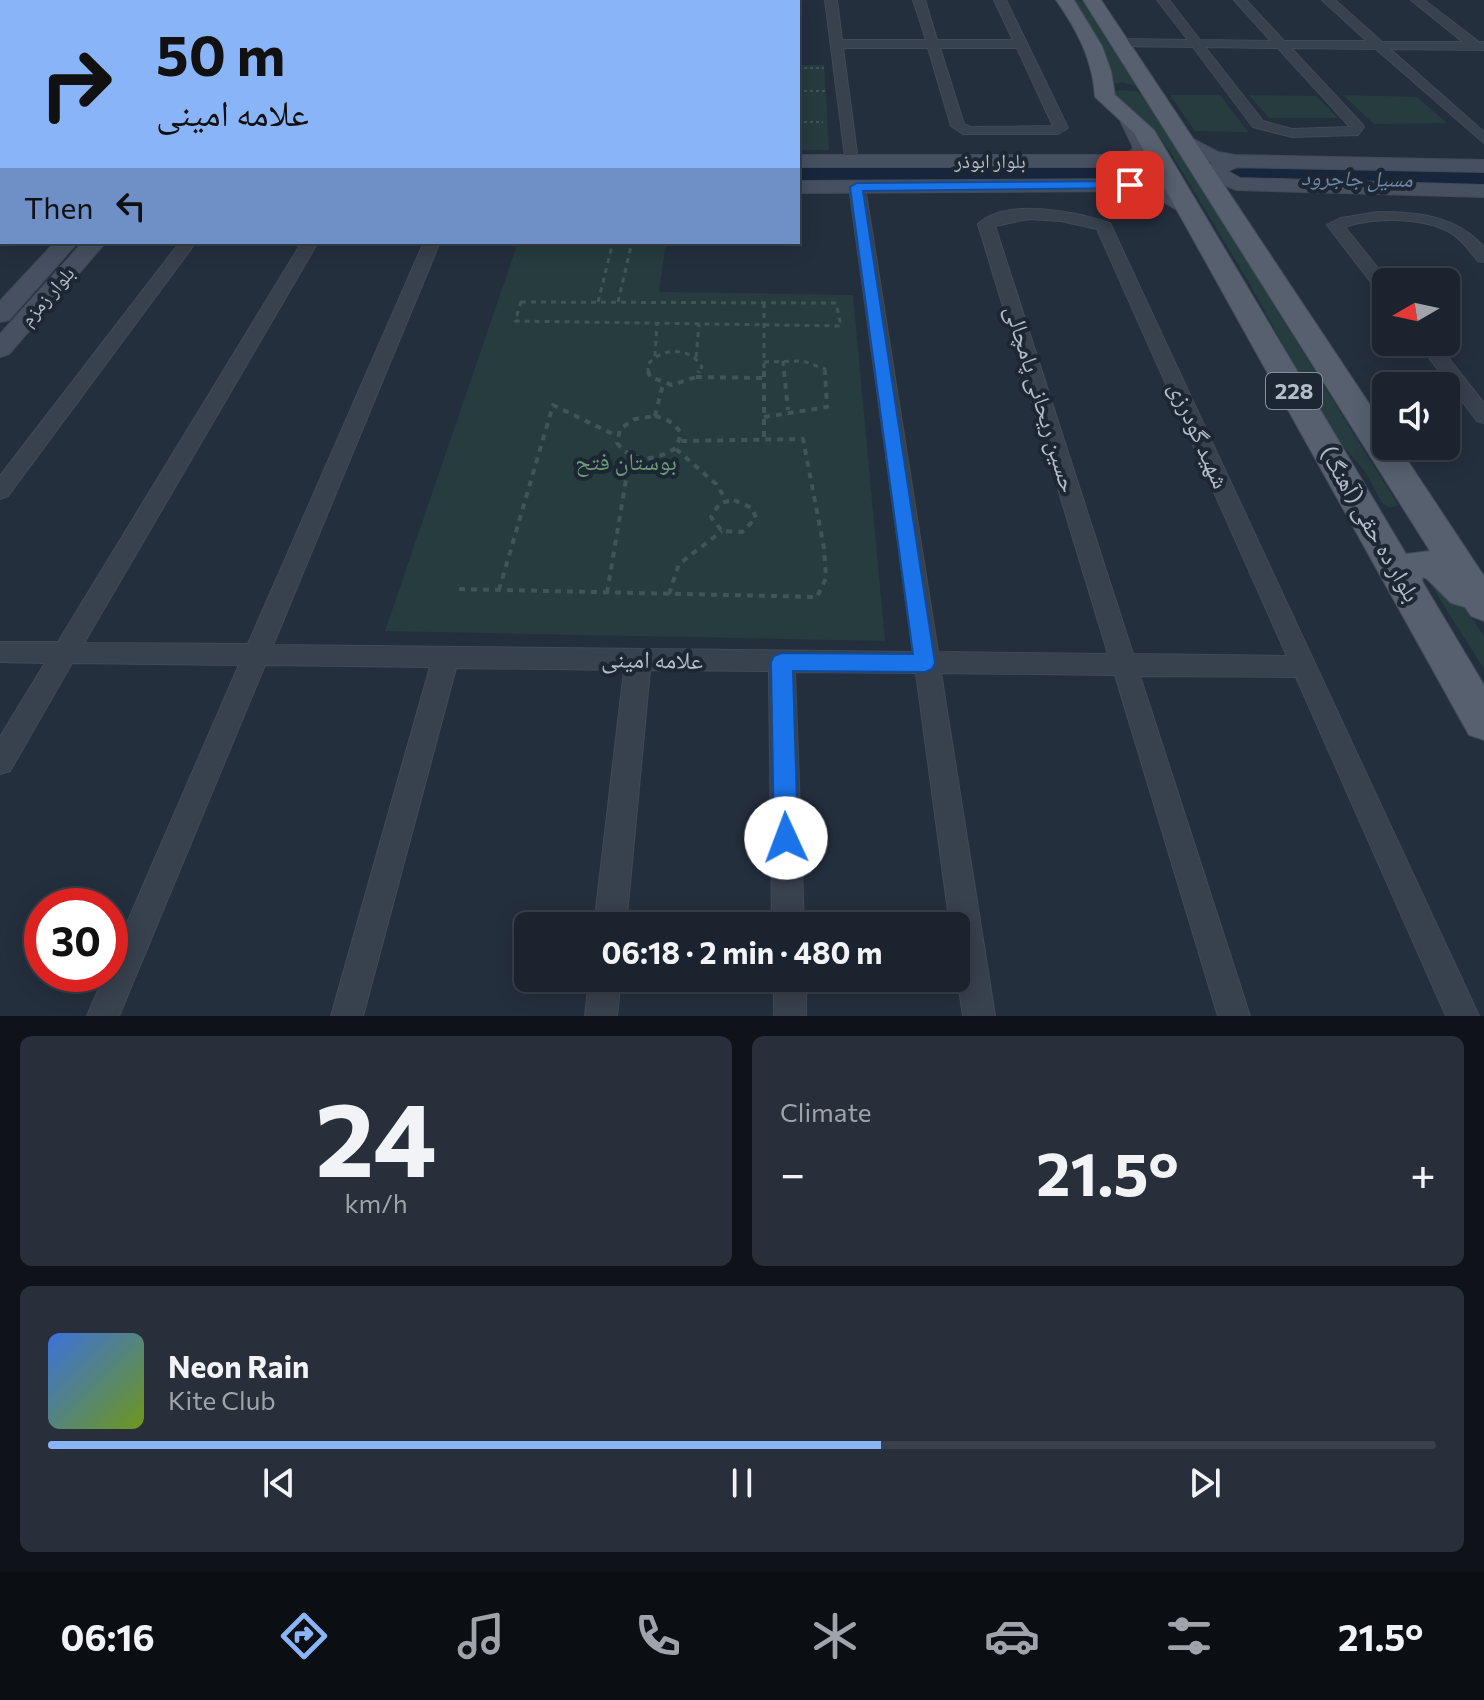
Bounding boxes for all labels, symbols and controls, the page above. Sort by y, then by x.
text: 50 m [156,19,285,88]
icon: right [24,32,128,136]
text: علامه امینی [156,89,309,133]
street label: بلوار ابوذر [953,148,1026,173]
pin [1096,151,1164,219]
icon: arrive [1108,163,1152,207]
water label: مسیل جاجرود [1301,163,1413,193]
icon: left [109,184,153,228]
text: Then [24,188,93,225]
street label: بلوار زمزم [14,261,81,332]
north arrow [1372,268,1460,356]
map controls [1372,268,1460,460]
street label: حسین ریحانی پامچالی [999,301,1085,496]
button: sound [1372,372,1460,460]
road number: 228 [1266,373,1322,409]
street label: شهید گودرزی [1163,376,1237,493]
street label: بلوار ده حقی (آهنگ) [1314,440,1428,607]
park label: بوستان فتح [575,446,677,477]
street label: علامه امینی [601,643,703,675]
position arrow [744,796,828,880]
speed limit sign: 30 [24,888,128,992]
text: 06:18 · 2 min · 480 m [602,933,882,970]
text: 24 [315,1071,437,1198]
text: Climate [780,1096,872,1127]
text: 21.5° [1036,1135,1179,1208]
text: − [780,1145,805,1199]
text: + [1410,1145,1436,1199]
text: km/h [344,1187,408,1218]
text: Neon Rain [168,1347,309,1384]
text: Kite Club [168,1384,276,1415]
icon: previous [257,1461,301,1505]
icon: pause [720,1461,764,1505]
icon: next [1183,1461,1227,1505]
icon: directions [276,1608,332,1664]
icon: music [453,1608,509,1664]
icon: phone [630,1608,686,1664]
icon: climate [807,1608,863,1664]
icon: car [984,1608,1040,1664]
icon: filters [1161,1608,1217,1664]
text: 06:16 [61,1614,155,1658]
text: 21.5° [1338,1614,1423,1658]

